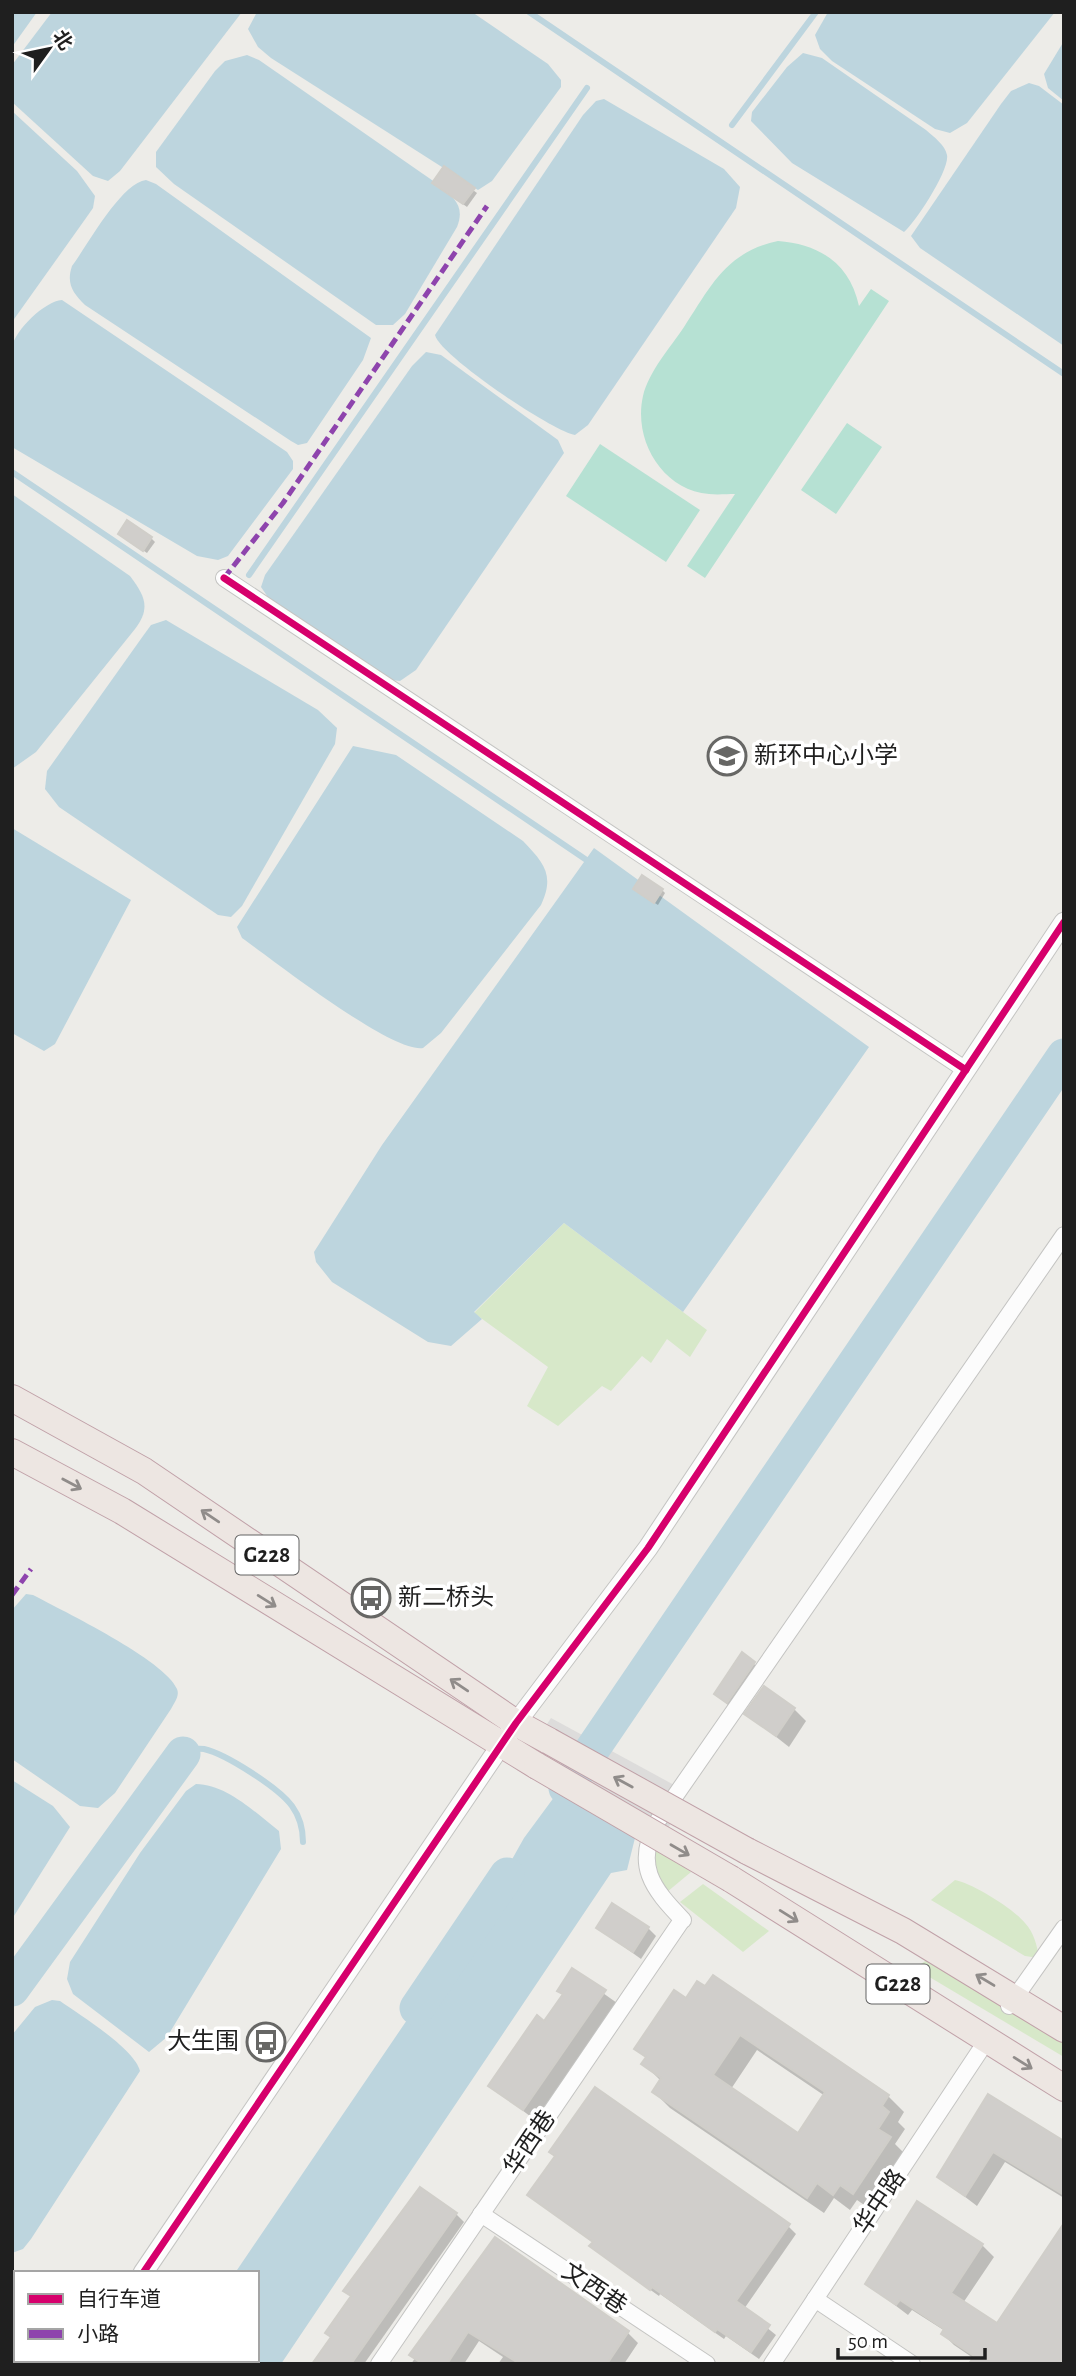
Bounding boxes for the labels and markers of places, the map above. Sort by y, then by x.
school or university icon: 新环中心小学 [706,735,748,777]
place label: 新环中心小学 [754,742,898,768]
bus stop icon: 新二桥头 [350,1577,392,1619]
place label: 新二桥头 [398,1584,494,1610]
bus stop icon: 大生围 [245,2021,287,2063]
place label: 大生围 [167,2028,239,2054]

